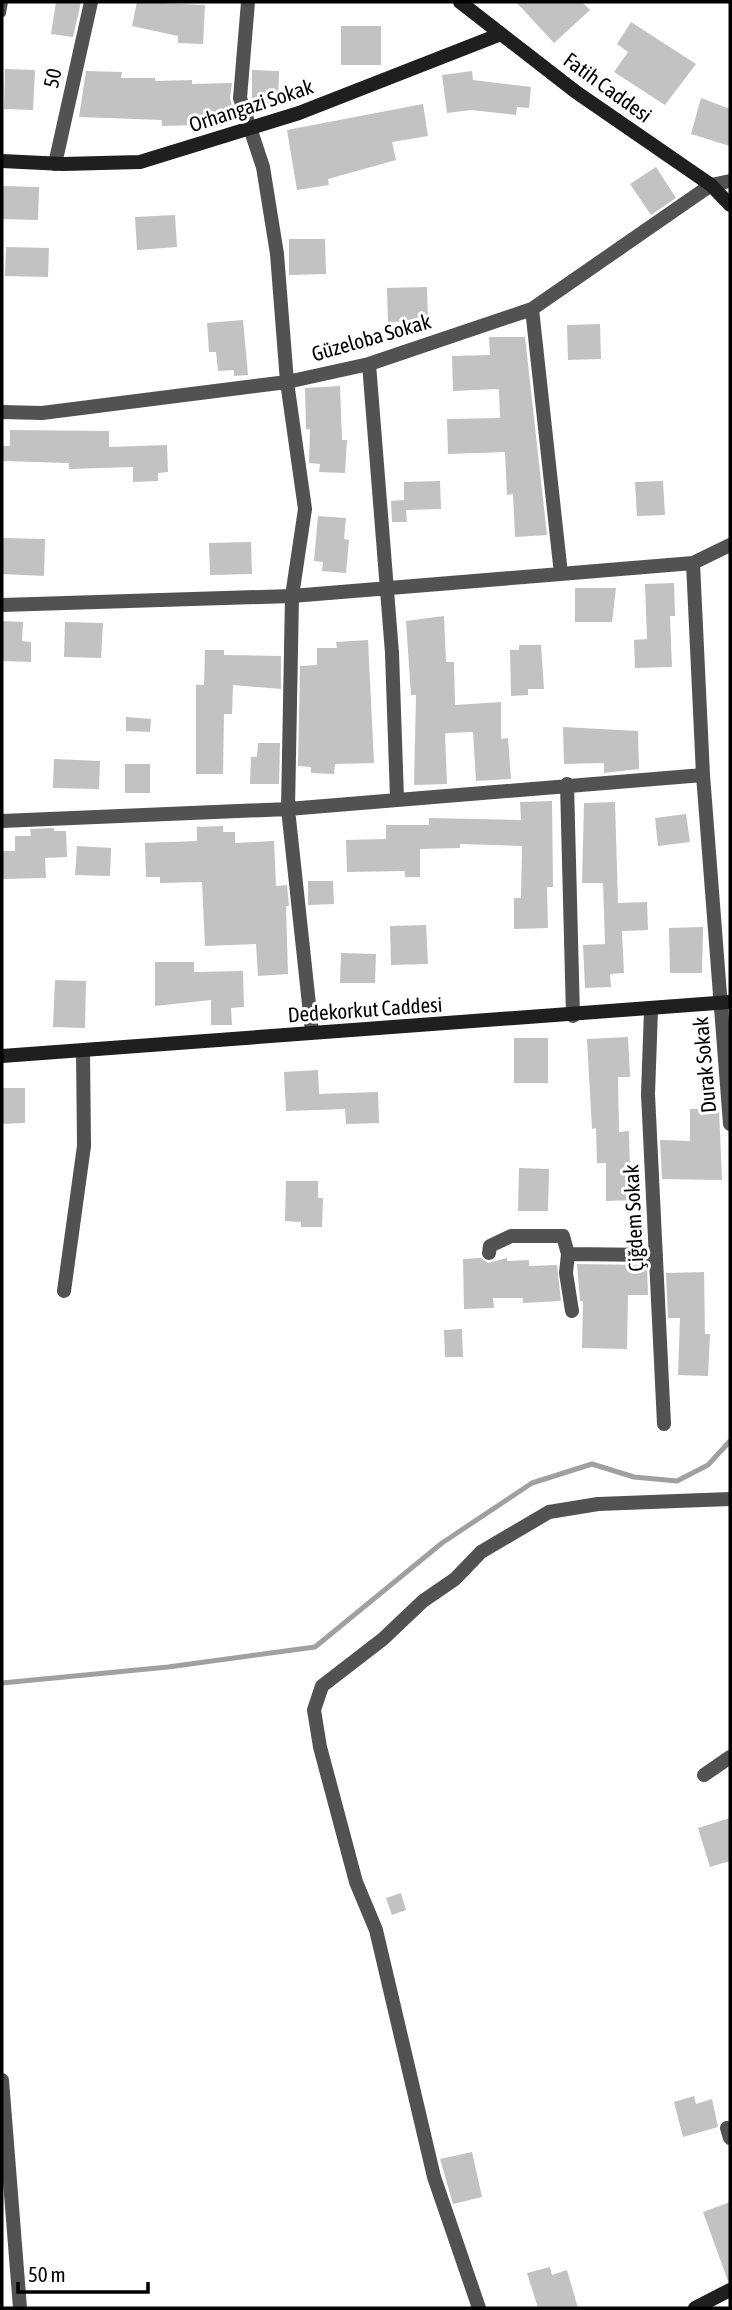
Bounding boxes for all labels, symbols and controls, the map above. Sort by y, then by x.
street label: Fatih Caddesi [559,47,657,127]
street label: 50 [38,66,66,90]
street label: Orhangazi Sokak [186,74,316,136]
street label: Güzeloba Sokak [309,309,433,365]
street label: Dedekorkut Caddesi [287,992,443,1026]
street label: Durak Sokak [688,1016,720,1114]
street label: Çiğdem Sokak [618,1164,648,1272]
scale bar [18,2250,147,2294]
text: 50 m [28,2262,66,2286]

